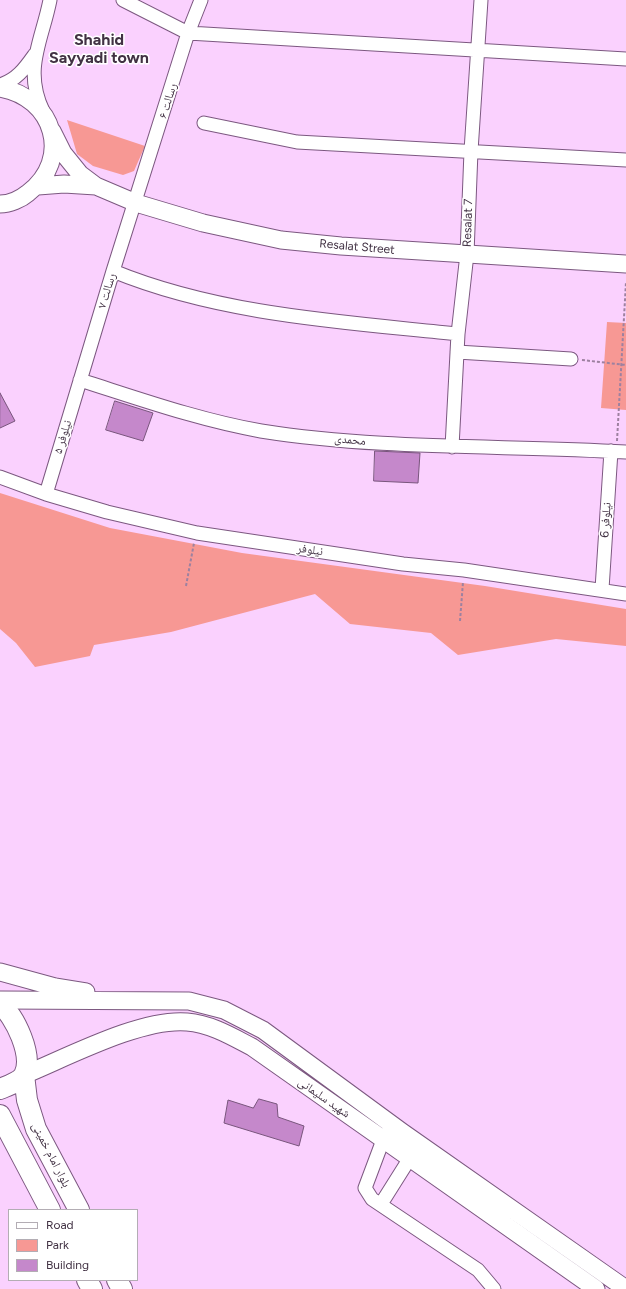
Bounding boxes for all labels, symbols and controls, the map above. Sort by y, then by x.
district label: Shahid Sayyadi town [49,30,149,68]
street label: رسالت ۶ [156,82,180,120]
street label: Resalat 7 [460,199,476,247]
street label: Resalat Street [319,237,395,257]
street label: رسالت ۷ [95,272,119,310]
street label: نیلوفر ۵ [51,418,75,456]
street label: محمدی [334,431,366,449]
street label: نیلوفر 6 [598,502,614,538]
street label: نیلوفر [296,541,324,559]
street label: شهید سلیمانی [295,1075,353,1121]
street label: بلوار امام خمینی [28,1120,74,1190]
legend [8,1209,138,1281]
text: Road [46,1218,74,1232]
text: Park [46,1238,69,1252]
text: Building [46,1258,89,1272]

